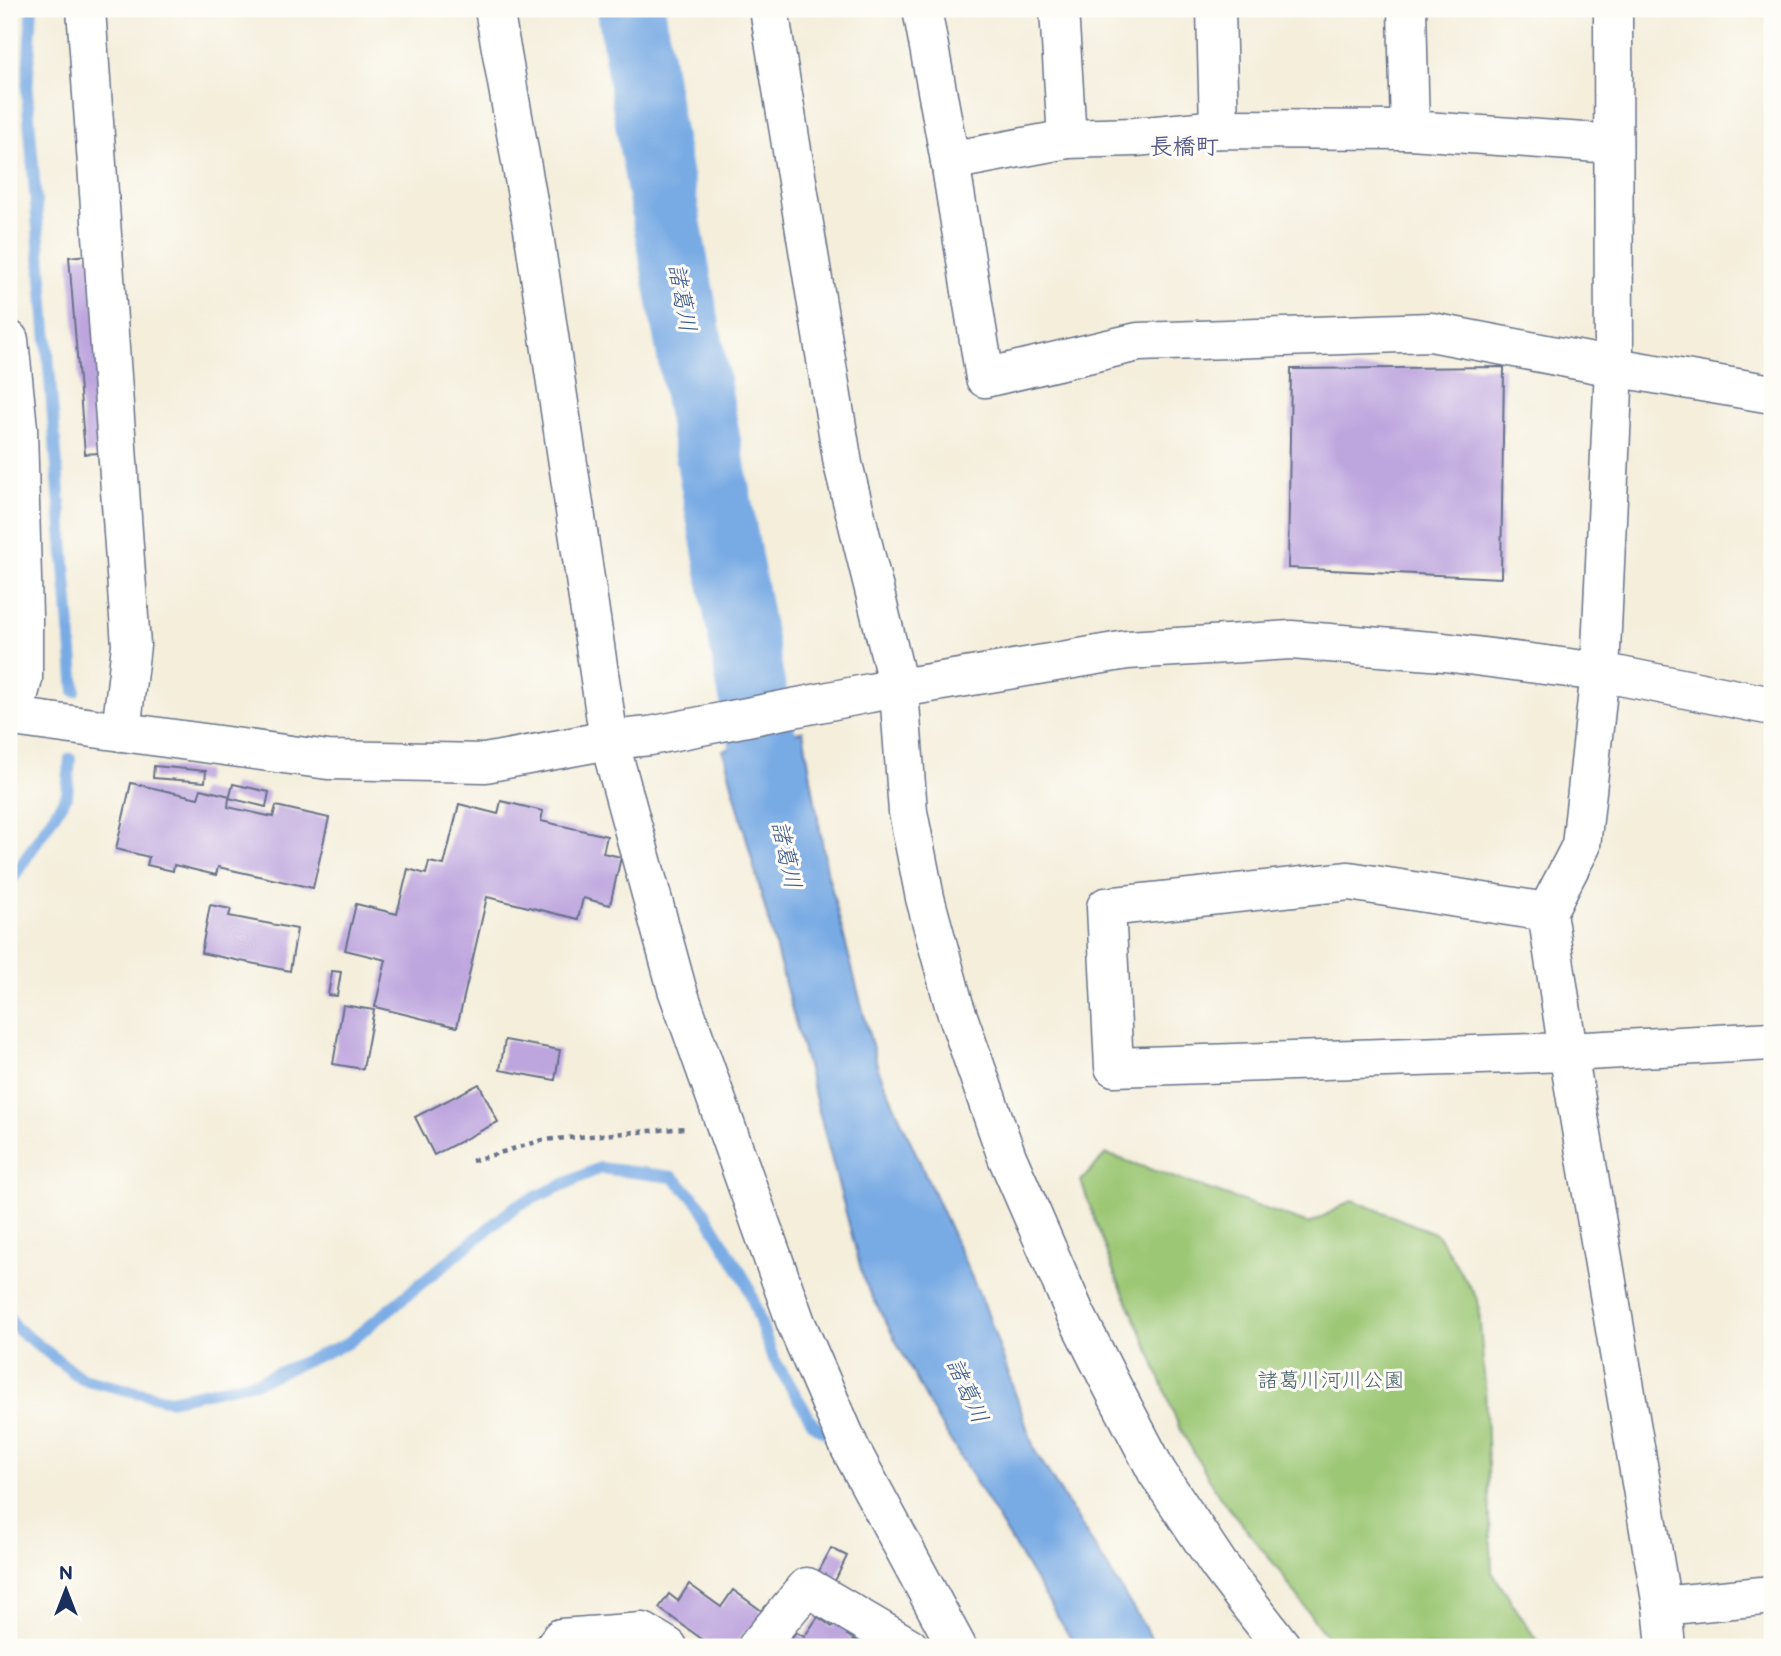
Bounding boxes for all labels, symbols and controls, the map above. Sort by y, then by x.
district label: 長橋町 [1150,133,1219,161]
water label: 諸葛川 [662,262,702,334]
water label: 諸葛川 [765,818,807,892]
water label: 諸葛川 [940,1354,994,1428]
park label: 諸葛川河川公園 [1258,1368,1405,1393]
north arrow [32,1554,102,1624]
text: N [59,1563,73,1586]

